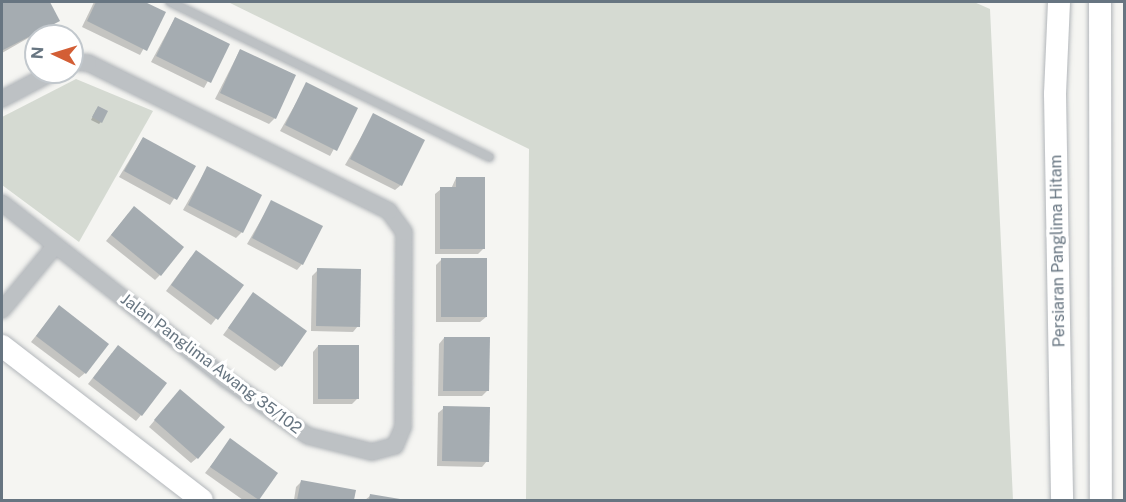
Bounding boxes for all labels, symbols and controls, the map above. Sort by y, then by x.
north arrow [24,24,84,84]
text: N [28,46,47,60]
street label: Persiaran Panglima Hitam [1047,155,1069,347]
street label: Jalan Panglima Awang 35/102 [117,290,305,438]

